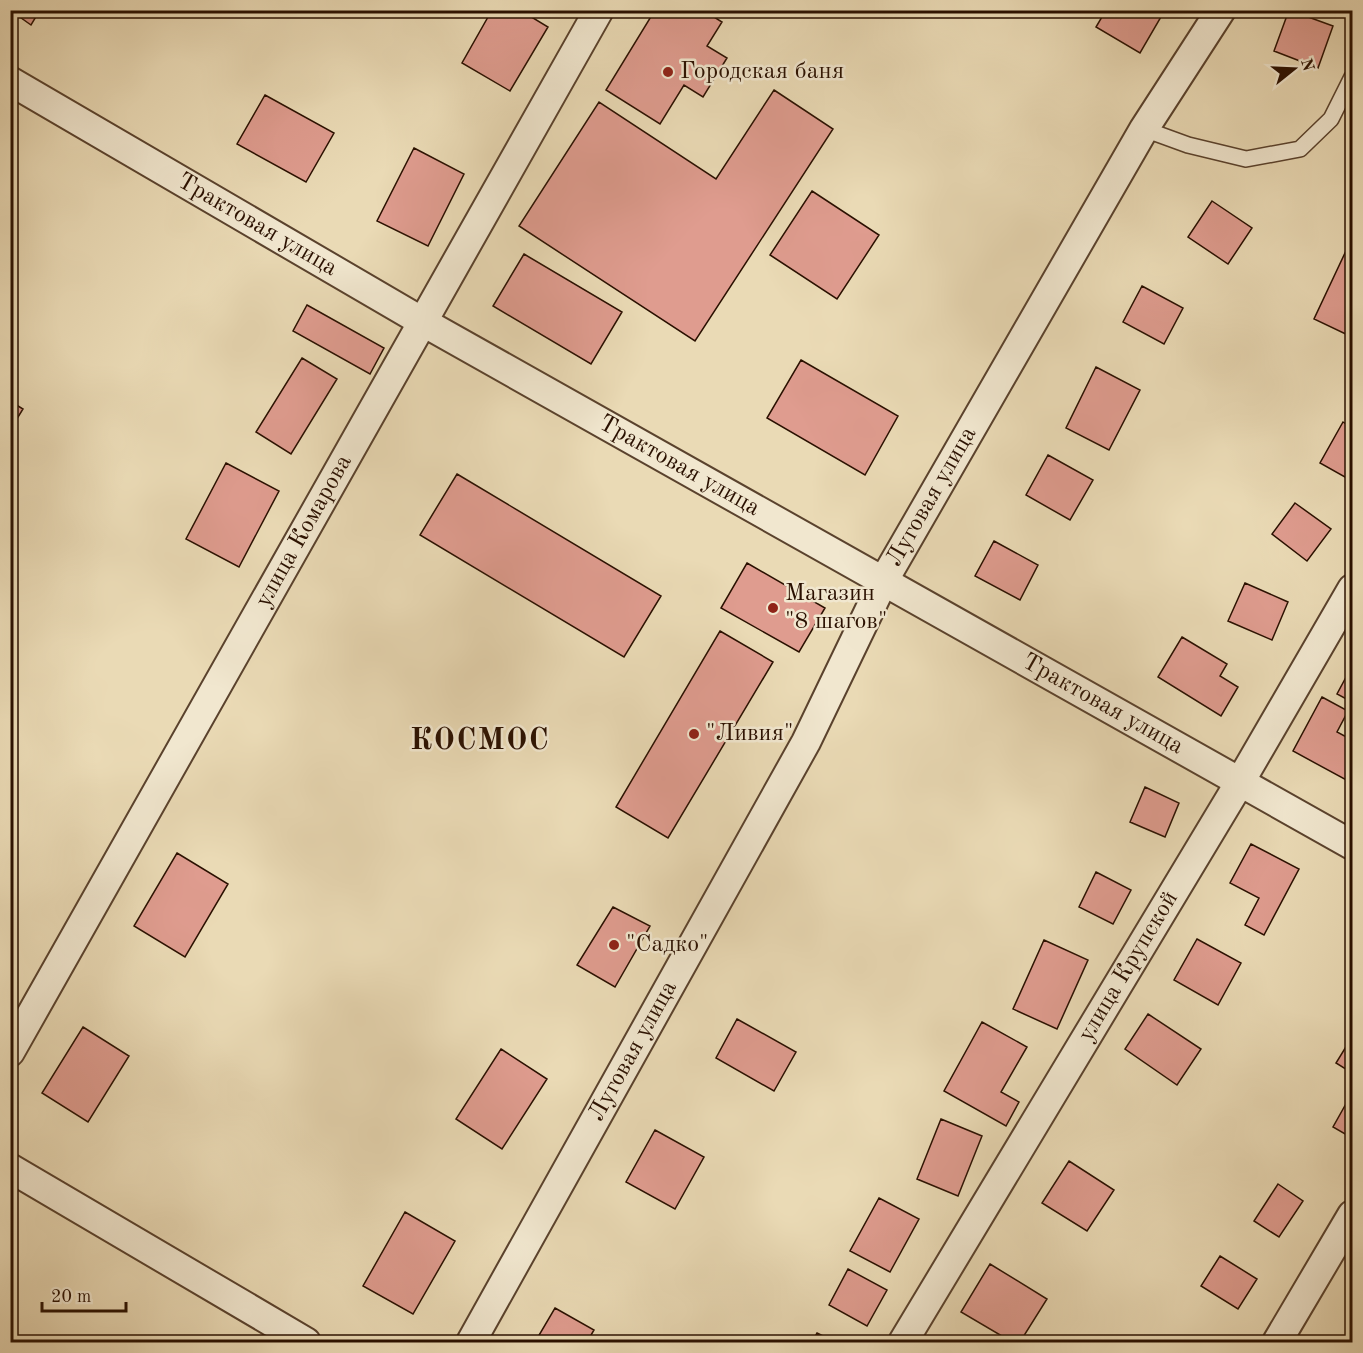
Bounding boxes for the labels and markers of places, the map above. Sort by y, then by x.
place label: Городская баня [680,60,844,84]
marker: Городская баня [661,65,675,79]
place label: Магазин "8 шагов" [785,582,887,634]
marker: Магазин "8 шагов" [766,601,780,615]
place label: "Ливия" [706,722,793,746]
marker: "Ливия" [687,727,701,741]
place label: "Садко" [626,933,709,957]
marker: "Садко" [607,938,621,952]

